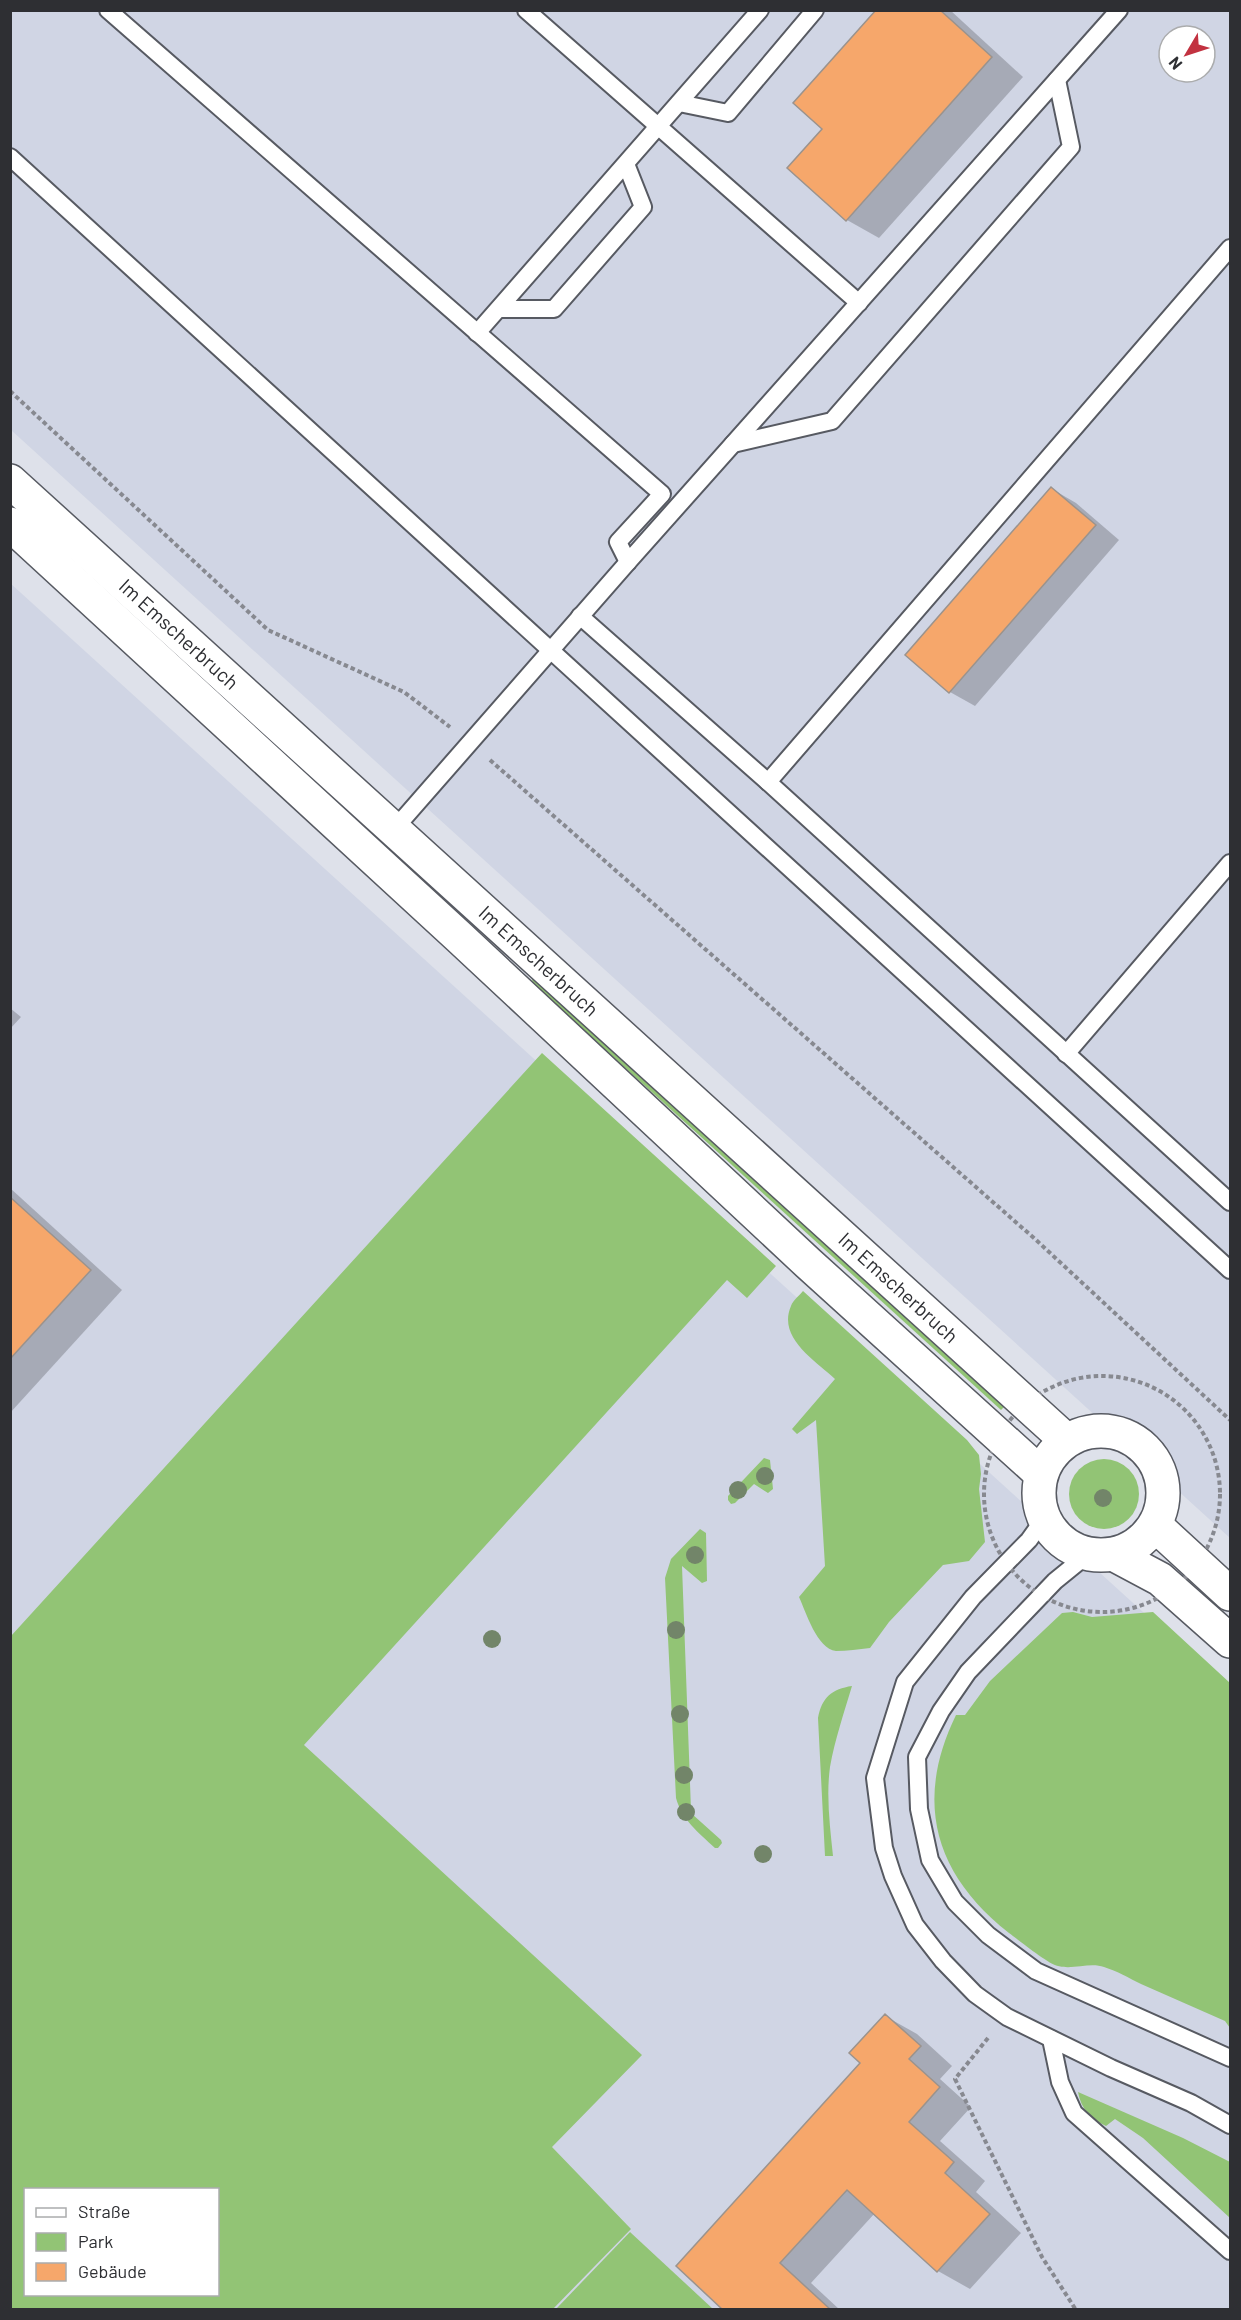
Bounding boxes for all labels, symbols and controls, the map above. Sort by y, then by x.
north arrow [1157,24,1217,84]
text: N [1164,54,1186,74]
street label: Im Emscherbruch [115,573,244,694]
street label: Im Emscherbruch [474,900,604,1021]
street label: Im Emscherbruch [834,1227,964,1347]
legend [24,2188,219,2296]
text: Straße [78,2200,130,2222]
text: Park [78,2230,113,2252]
text: Gebäude [78,2260,147,2282]

